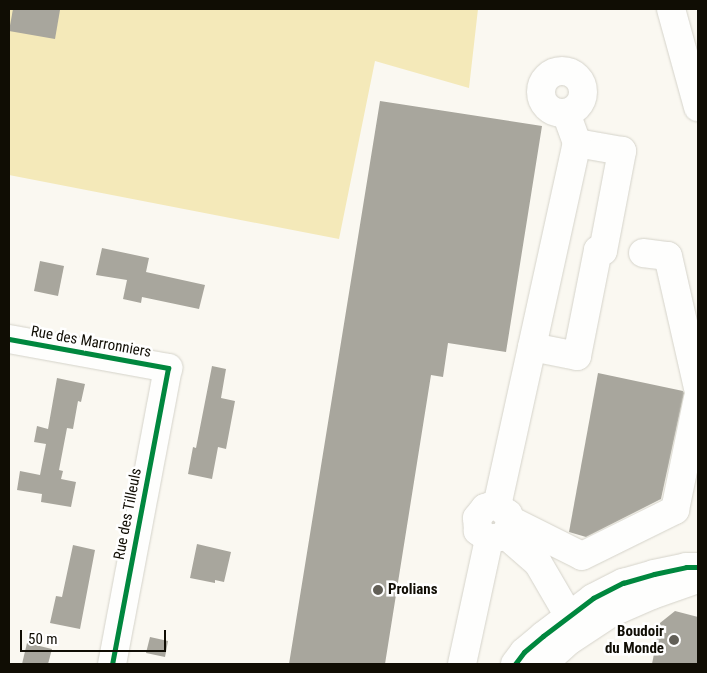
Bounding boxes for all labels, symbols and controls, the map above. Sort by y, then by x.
street label: Rue des Marronniers [29,323,153,361]
street label: Rue des Tilleuls [110,467,146,561]
place label: Prolians [388,581,438,599]
marker: Prolians [372,584,384,596]
scale bar [22,620,169,652]
place label: Boudoir du Monde [605,622,664,657]
text: 50 m [28,630,58,648]
marker: Boudoir du Monde [668,634,680,646]

